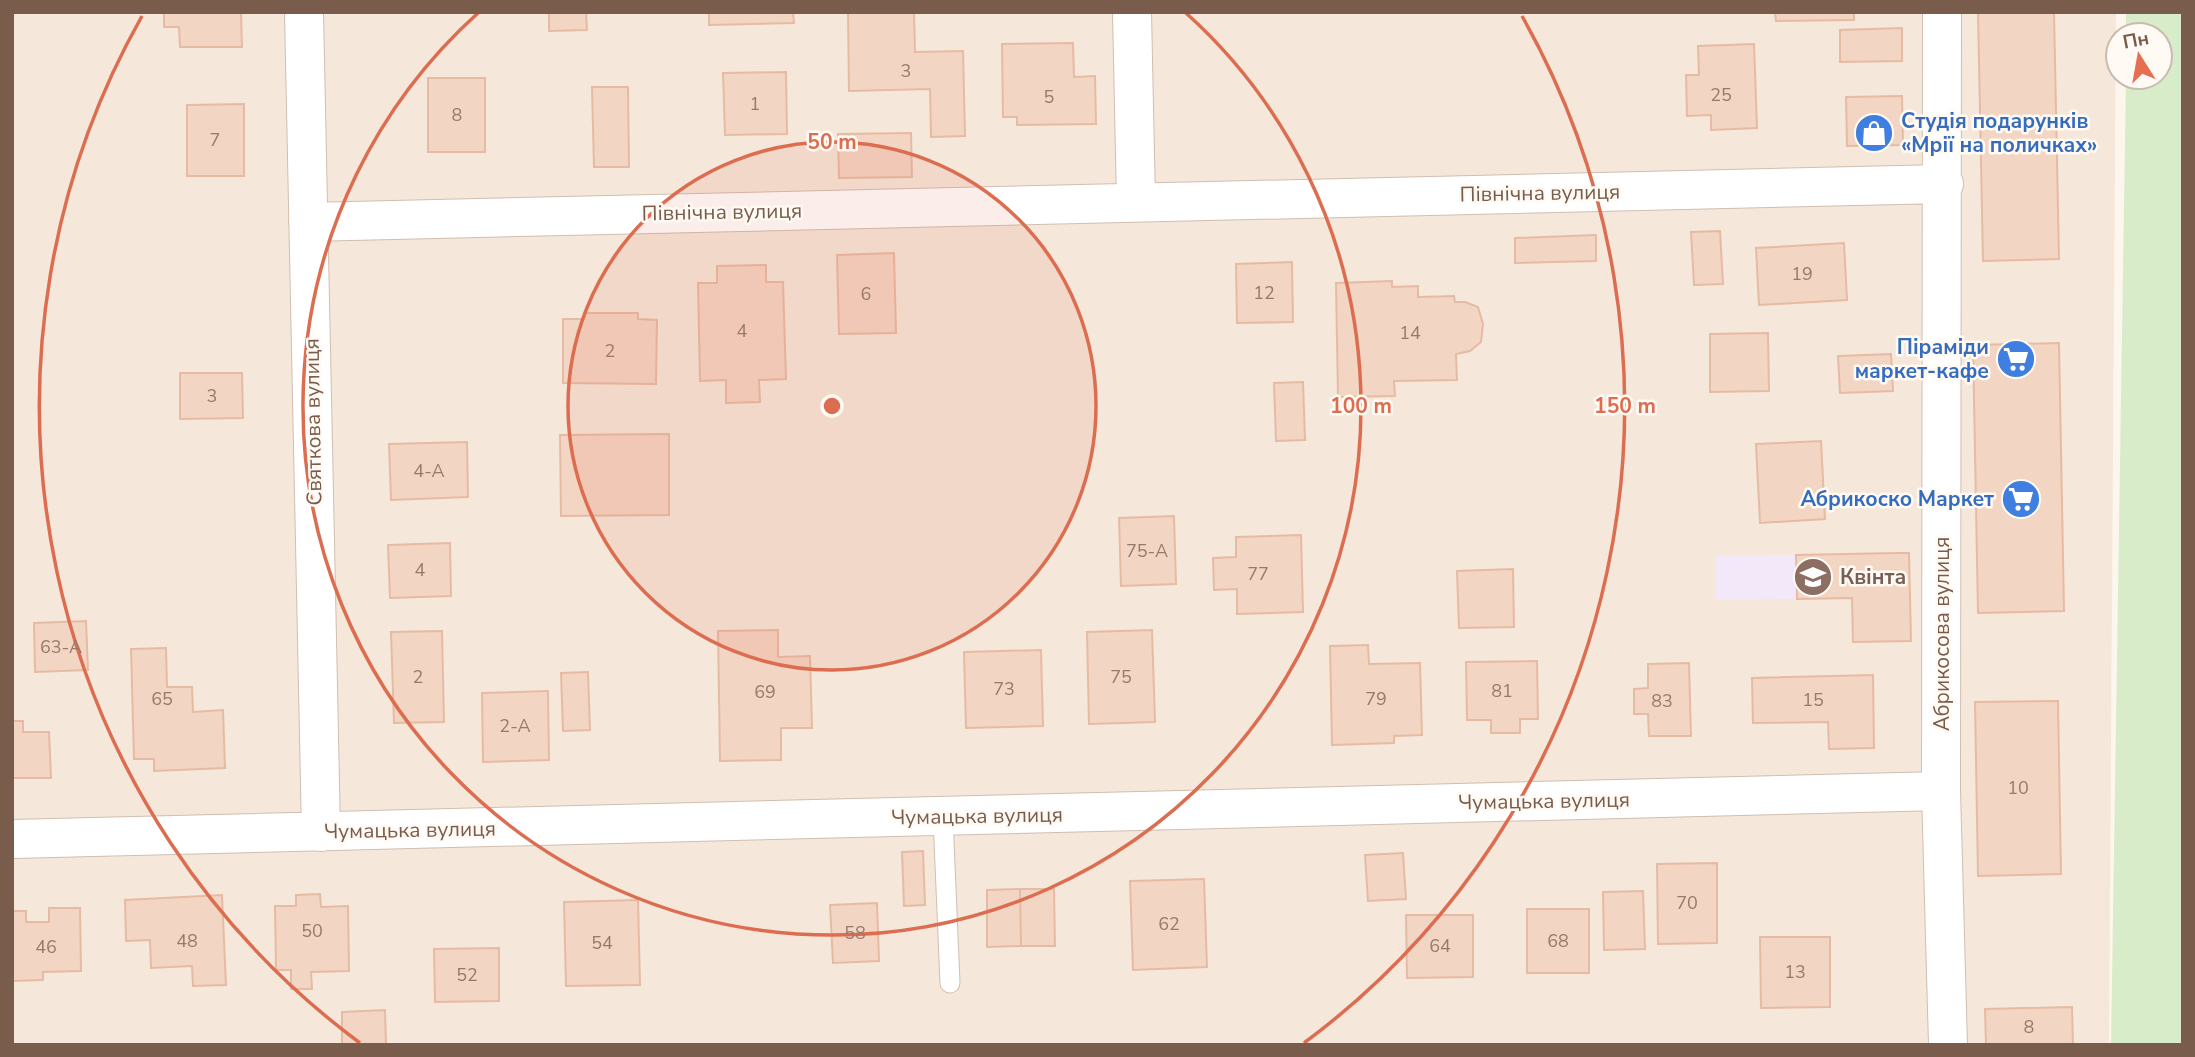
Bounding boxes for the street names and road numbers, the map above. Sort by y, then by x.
street label: Північна вулиця [1459,178,1621,208]
street label: Північна вулиця [641,197,803,227]
street label: Святкова вулиця [298,338,328,506]
street label: Абрикосова вулиця [1928,537,1956,731]
street label: Чумацька вулиця [1458,786,1630,816]
street label: Чумацька вулиця [891,801,1063,831]
street label: Чумацька вулиця [324,815,496,845]

